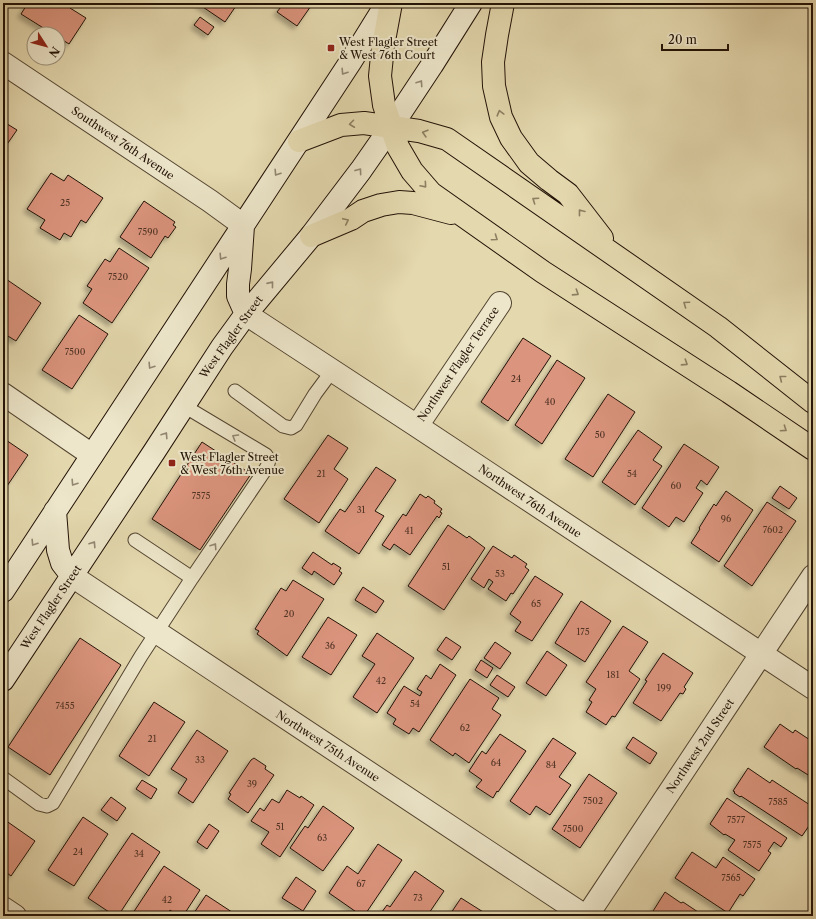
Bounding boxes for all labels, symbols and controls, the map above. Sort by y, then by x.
north arrow [26,26,66,66]
scale bar [662,26,728,52]
text: 20 m [668,32,697,47]
place label: West Flagler Street & West 76th Court [338,35,438,62]
marker: West Flagler Street & West 76th Court [326,43,336,53]
text: N [45,44,63,60]
one-way arrow [341,68,349,75]
one-way arrow [415,80,423,87]
street label: Southwest 76th Avenue [69,103,177,183]
one-way arrow [496,110,505,117]
one-way arrow [349,119,355,128]
one-way arrow [422,129,429,138]
one-way arrow [275,169,282,176]
one-way arrow [354,169,361,176]
one-way arrow [419,180,426,187]
house number: 25 [60,197,70,208]
one-way arrow [532,197,539,205]
one-way arrow [579,209,586,216]
one-way arrow [342,218,350,226]
house number: 7590 [138,226,158,237]
one-way arrow [491,233,498,240]
one-way arrow [219,253,227,260]
house number: 7520 [108,271,128,282]
one-way arrow [266,281,273,288]
one-way arrow [572,288,579,296]
street label: West Flagler Street [196,293,266,382]
one-way arrow [683,301,690,309]
street label: Northwest Flagler Terrace [414,304,502,424]
house number: 7500 [65,346,86,357]
one-way arrow [681,359,688,366]
one-way arrow [148,362,155,369]
house number: 24 [511,373,521,384]
one-way arrow [780,375,787,382]
house number: 40 [545,396,556,407]
one-way arrow [780,424,787,432]
house number: 50 [595,429,606,440]
one-way arrow [160,432,168,439]
one-way arrow [232,434,239,441]
place label: West Flagler Street & West 76th Avenue [179,450,284,477]
marker: West Flagler Street & West 76th Avenue [167,458,177,468]
street label: Northwest 76th Avenue [476,461,584,541]
house number: 21 [317,468,326,479]
house number: 54 [627,468,637,479]
one-way arrow [72,478,79,485]
house number: 60 [671,480,682,491]
house number: 7575 [192,490,210,501]
house number: 31 [357,504,366,515]
house number: 96 [721,513,731,524]
house number: 7602 [763,524,783,535]
house number: 41 [405,525,414,536]
one-way arrow [31,539,39,546]
one-way arrow [88,541,95,548]
one-way arrow [209,543,217,550]
house number: 51 [442,561,451,572]
street label: West Flagler Street [17,562,84,653]
house number: 53 [495,568,505,579]
house number: 65 [531,598,541,609]
house number: 20 [284,608,295,619]
house number: 175 [576,626,590,637]
house number: 36 [325,640,335,651]
house number: 181 [607,669,620,680]
house number: 42 [376,675,386,686]
house number: 199 [657,682,671,693]
street label: Northwest 2nd Street [663,696,737,796]
house number: 54 [410,698,420,709]
house number: 7455 [55,700,75,711]
street label: Northwest 75th Avenue [273,707,383,785]
house number: 62 [460,722,470,733]
house number: 21 [148,733,157,744]
house number: 33 [195,754,205,765]
house number: 64 [491,757,501,768]
house number: 84 [546,759,556,770]
house number: 39 [247,778,257,789]
house number: 7502 [583,795,603,806]
house number: 7585 [768,796,788,807]
house number: 7577 [727,814,746,825]
house number: 51 [276,821,285,832]
house number: 7500 [563,823,584,834]
house number: 63 [317,832,327,843]
house number: 7575 [743,839,761,850]
house number: 24 [73,846,83,857]
house number: 34 [134,848,144,859]
house number: 7565 [721,872,741,883]
house number: 67 [356,878,366,889]
house number: 73 [413,892,423,903]
house number: 42 [162,894,172,905]

